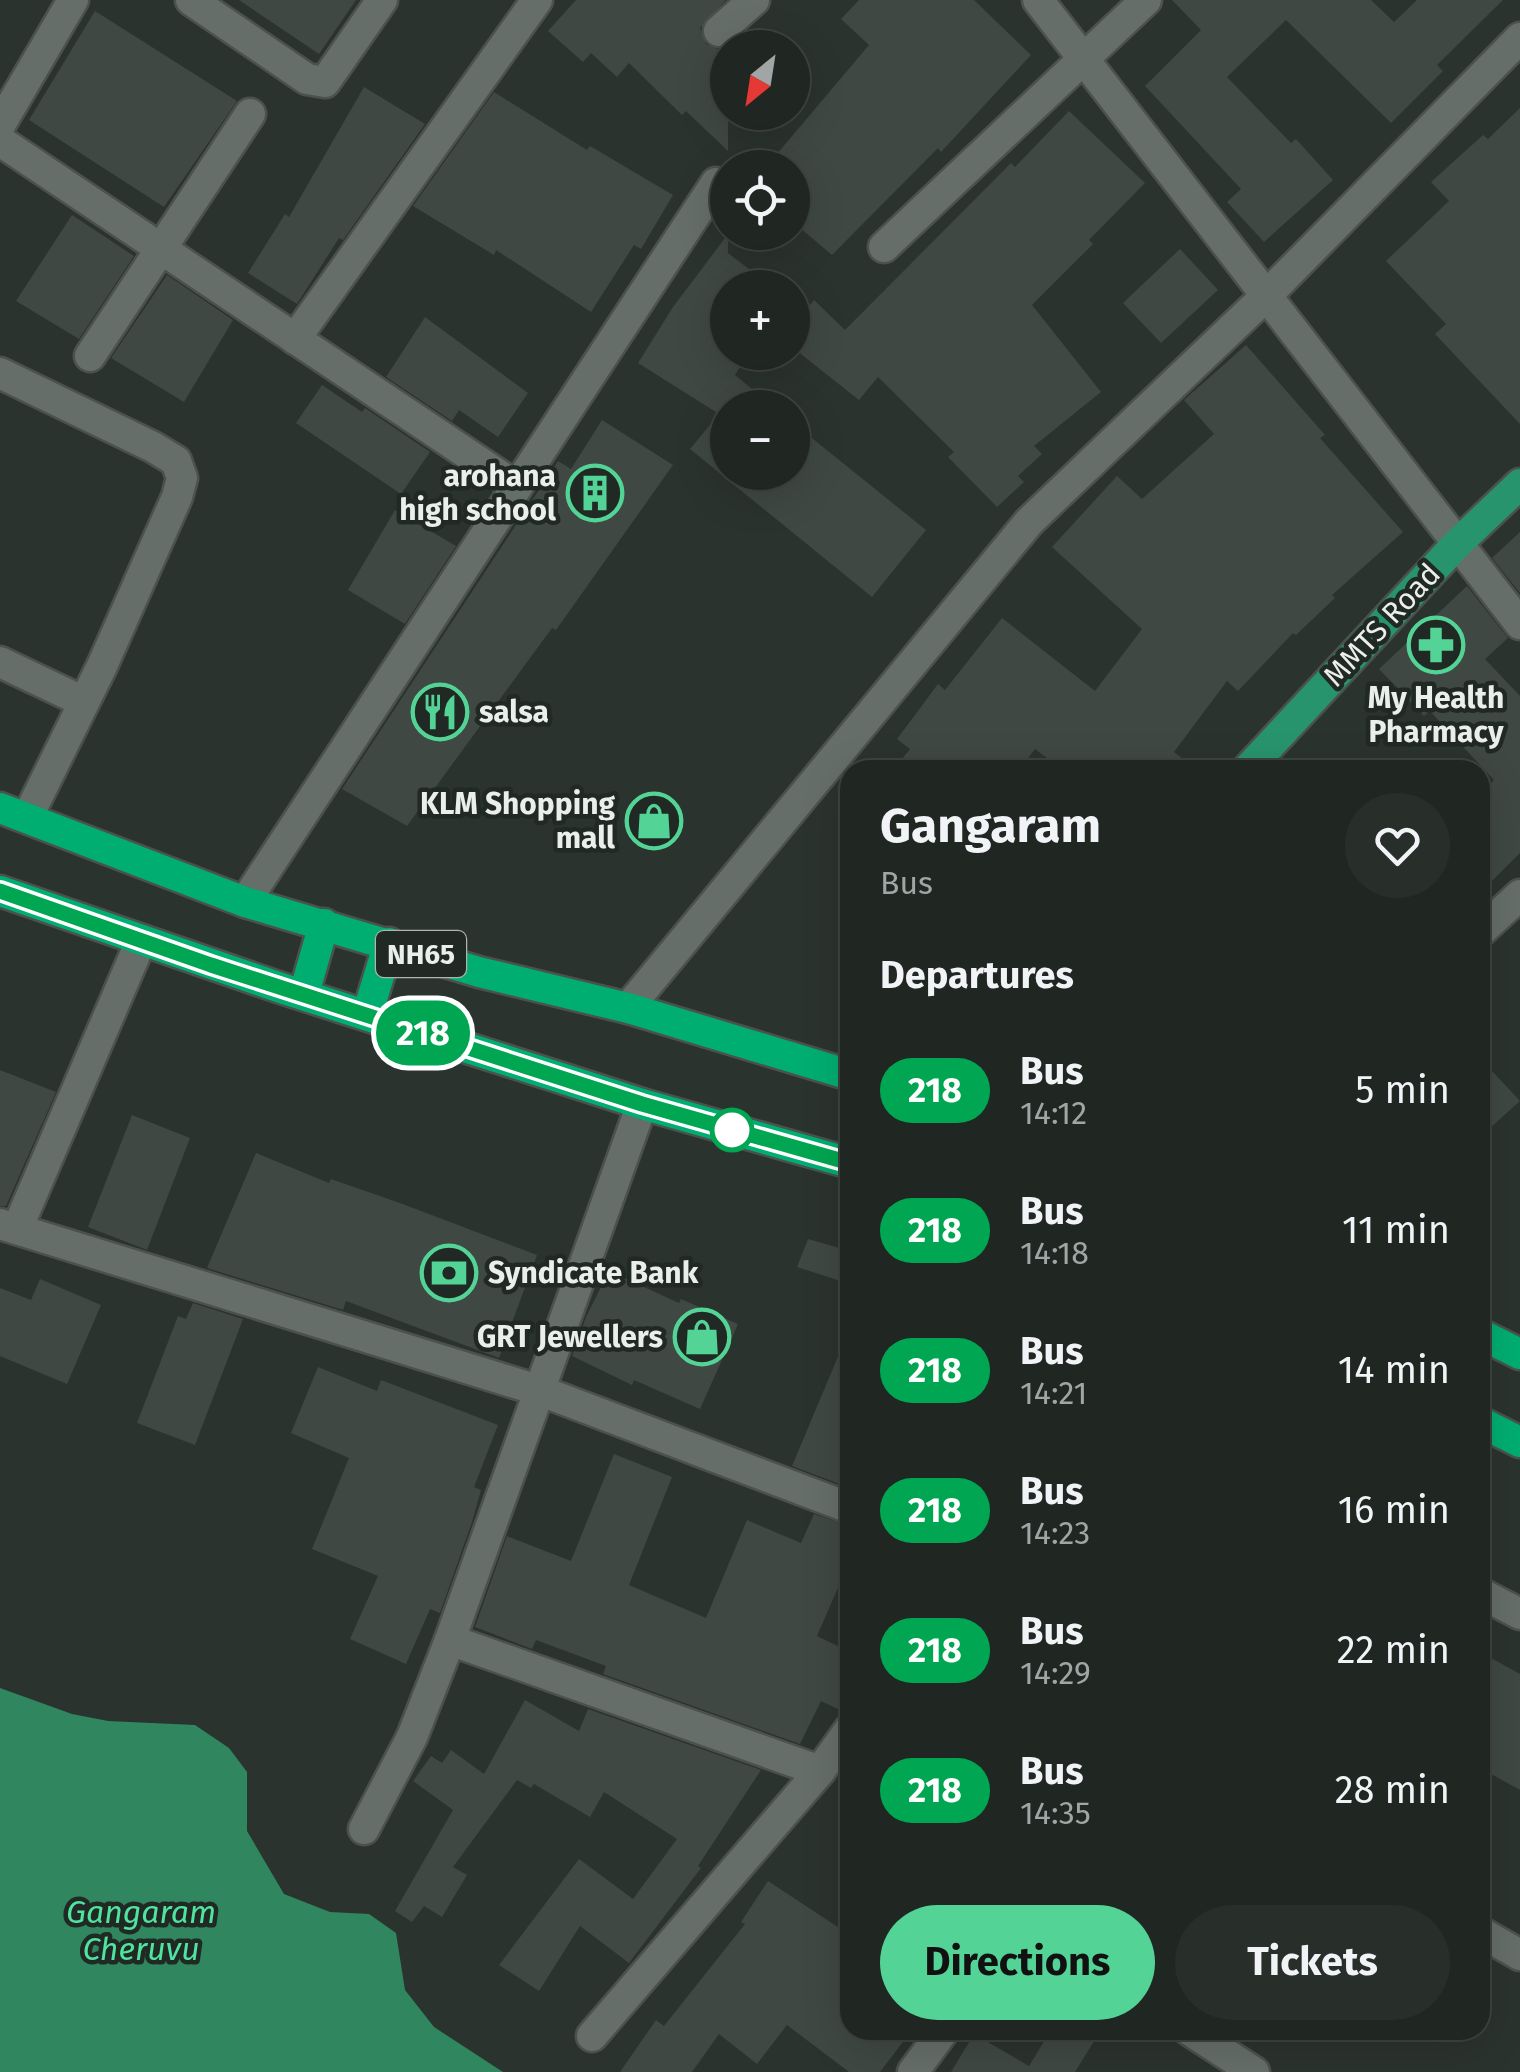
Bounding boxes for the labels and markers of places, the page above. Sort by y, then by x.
place label: arohana high school [399,458,556,528]
building icon: arohana high school [565,463,625,523]
pharmacy icon: My Health Pharmacy [1406,615,1466,675]
place label: My Health Pharmacy [1368,680,1504,750]
restaurant icon: salsa [410,682,470,742]
place label: salsa [479,694,549,730]
place label: KLM Shopping mall [420,786,615,856]
shop icon: KLM Shopping mall [624,791,684,851]
unlabelled marker [711,1109,753,1151]
bank icon: Syndicate Bank [419,1243,479,1303]
place label: Syndicate Bank [488,1255,699,1291]
shop icon: GRT Jewellers [672,1307,732,1367]
place label: GRT Jewellers [477,1319,663,1355]

